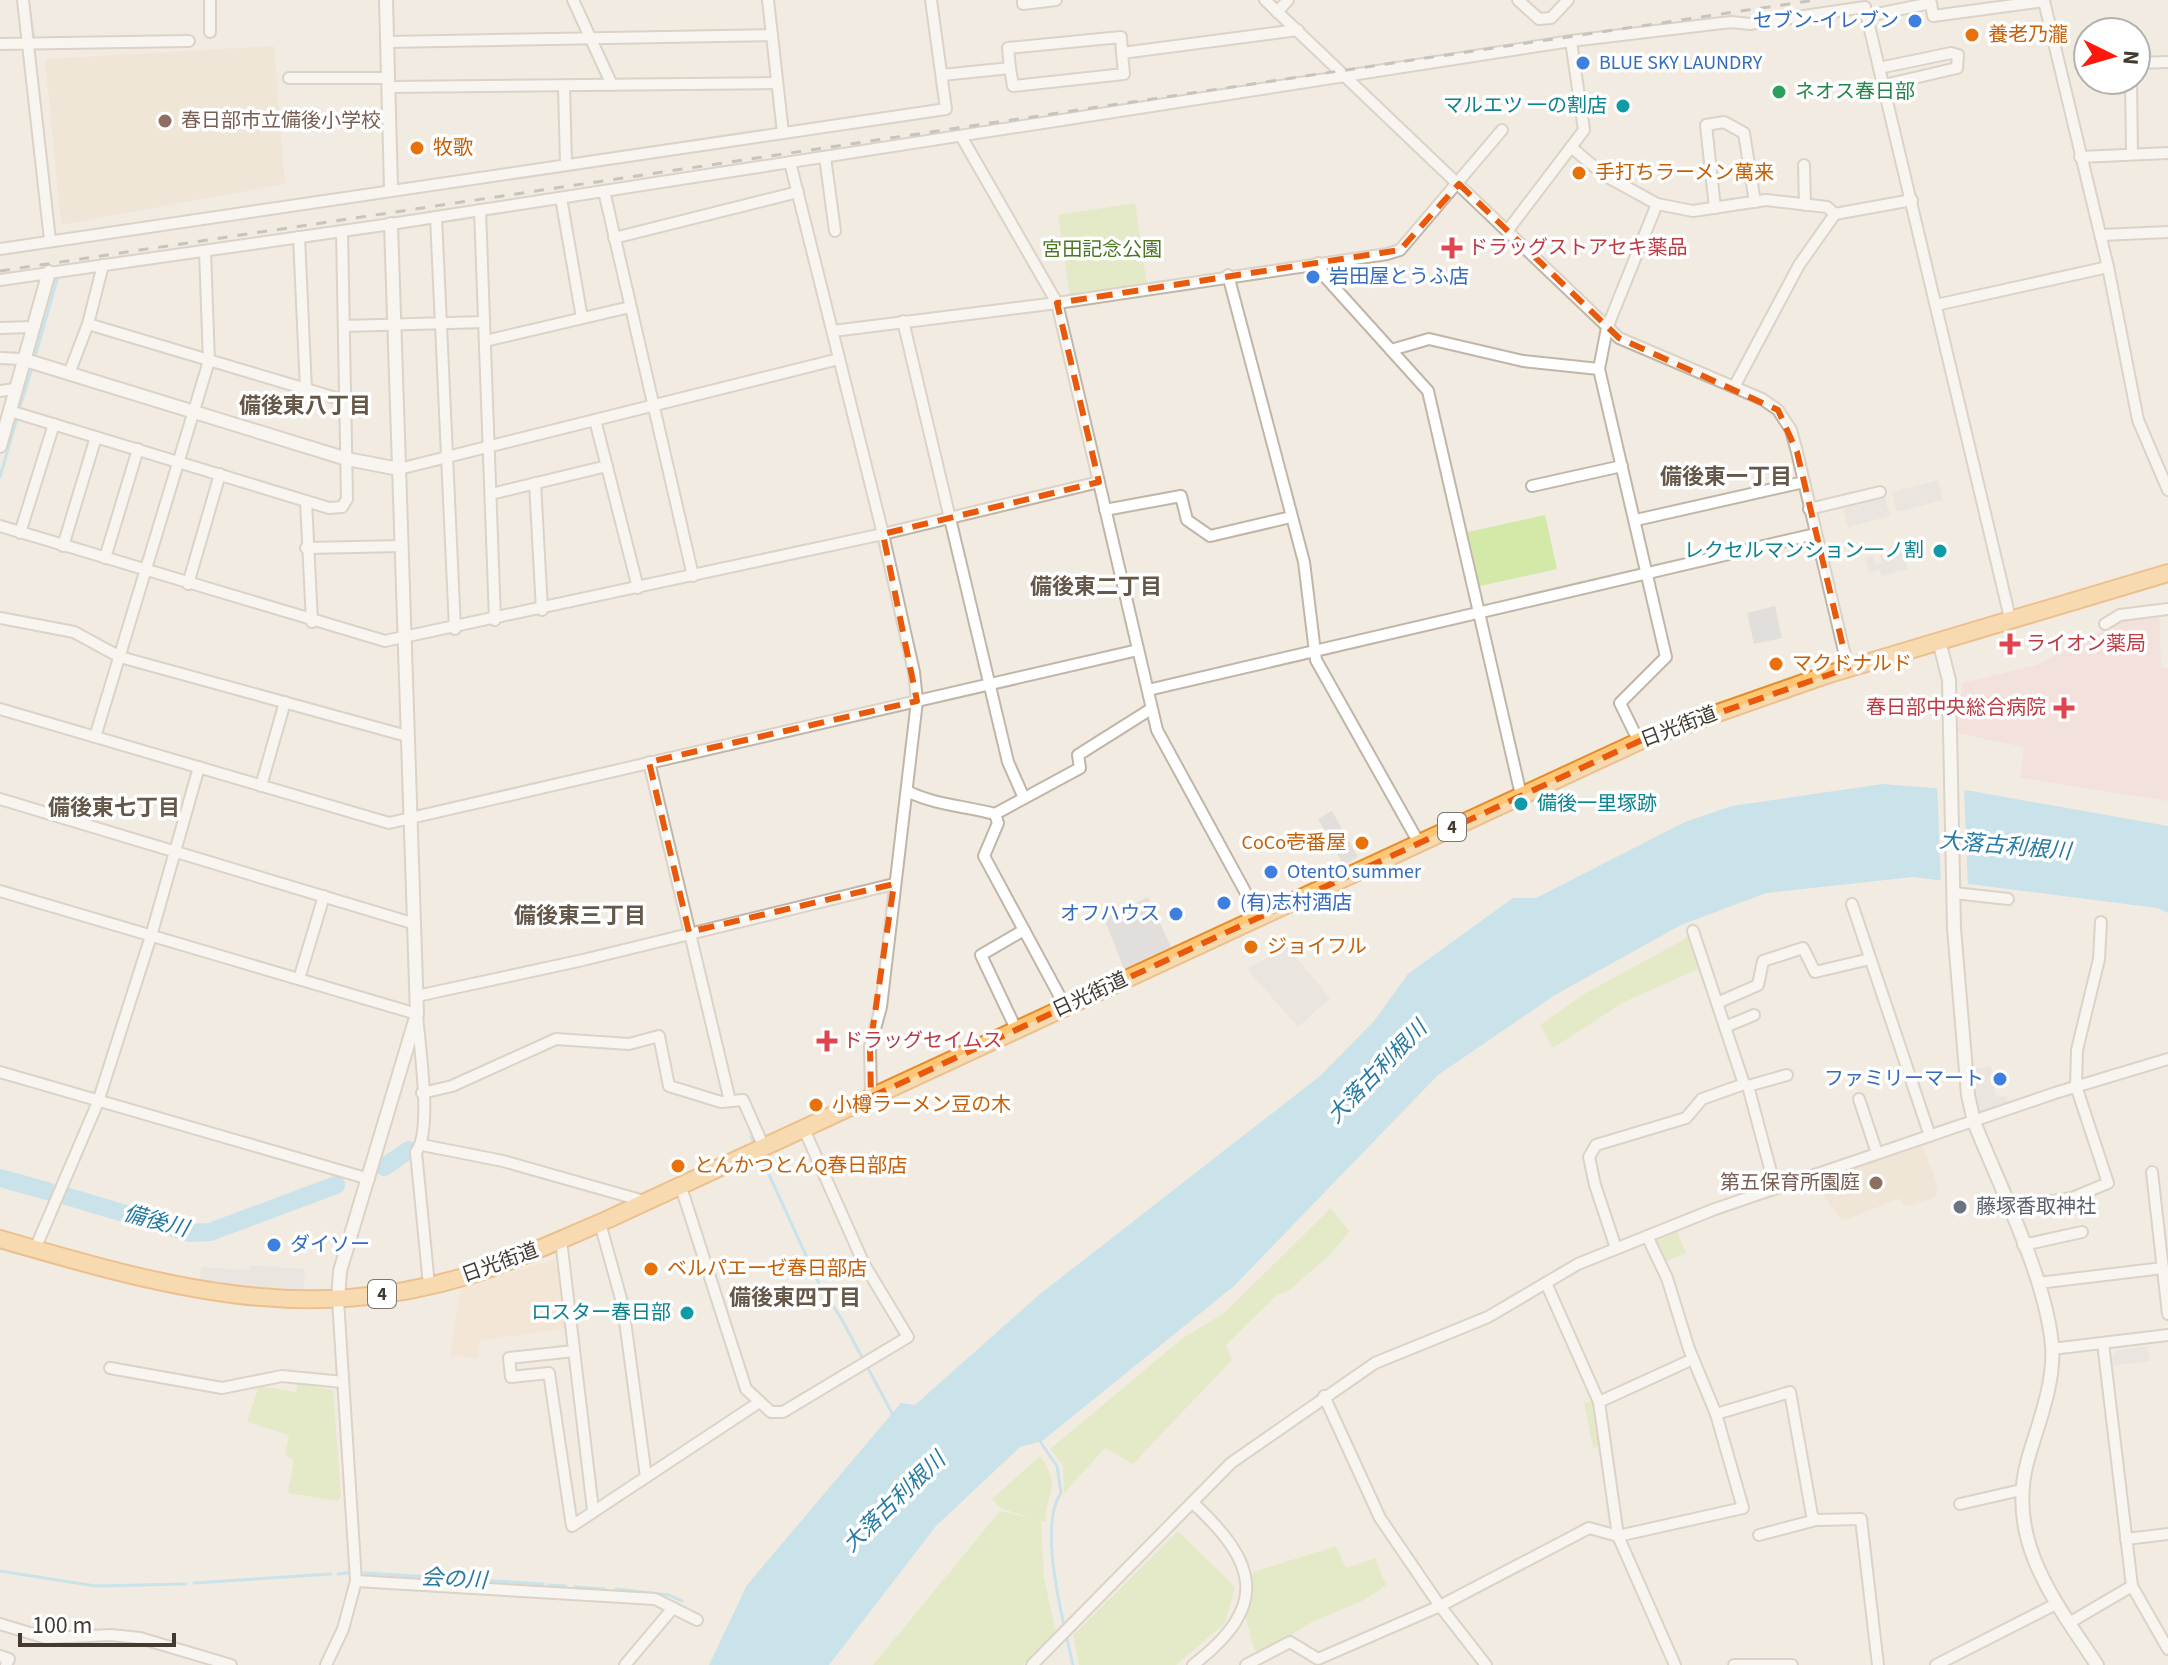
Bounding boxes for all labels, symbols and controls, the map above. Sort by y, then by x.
place label: セブン-イレブン [1753,7,1899,35]
marker: セブン-イレブン [1906,12,1924,30]
north arrow [2072,16,2152,96]
place label: 養老乃瀧 [1988,21,2068,49]
marker: 養老乃瀧 [1963,26,1981,44]
place label: BLUE SKY LAUNDRY [1599,49,1763,77]
text: N [2114,49,2148,66]
marker: BLUE SKY LAUNDRY [1574,54,1592,72]
place label: ネオス春日部 [1795,78,1915,106]
marker: ネオス春日部 [1770,83,1788,101]
place label: マルエツ 一の割店 [1443,92,1607,120]
marker: マルエツ 一の割店 [1614,97,1632,115]
place label: 春日部市立備後小学校 [181,107,381,135]
marker: 春日部市立備後小学校 [156,112,174,130]
place label: 牧歌 [433,134,473,162]
marker: 牧歌 [408,139,426,157]
place label: 手打ちラーメン萬来 [1595,159,1774,187]
marker: 手打ちラーメン萬来 [1570,164,1588,182]
place label: ドラッグストアセキ薬品 [1468,234,1688,262]
park label: 宮田記念公園 [1042,236,1162,264]
marker: ドラッグストアセキ薬品 [1443,239,1461,257]
place label: 岩田屋とうふ店 [1329,263,1469,291]
marker: 岩田屋とうふ店 [1304,268,1322,286]
district label: 備後東八丁目 [239,390,371,422]
district label: 備後東一丁目 [1660,461,1792,493]
place label: レクセルマンション一ノ割 [1684,537,1924,565]
marker: レクセルマンション一ノ割 [1931,542,1949,560]
district label: 備後東二丁目 [1030,571,1162,603]
place label: ライオン薬局 [2026,630,2146,658]
marker: ライオン薬局 [2001,635,2019,653]
place label: マクドナルド [1792,650,1912,678]
marker: マクドナルド [1767,655,1785,673]
place label: 春日部中央総合病院 [1866,694,2046,722]
marker: 春日部中央総合病院 [2053,697,2075,719]
street label: 日光街道 [1637,700,1721,754]
place label: 備後一里塚跡 [1537,790,1657,818]
district label: 備後東七丁目 [48,792,180,824]
marker: 備後一里塚跡 [1512,795,1530,813]
road number: 4 [1438,813,1466,841]
water label: 大落古利根川 [1938,824,2074,868]
place label: CoCo壱番屋 [1241,829,1346,857]
marker: CoCo壱番屋 [1353,834,1371,852]
place label: OtentO summer [1287,858,1421,886]
marker: OtentO summer [1262,863,1280,881]
place label: (有)志村酒店 [1240,889,1352,917]
marker: (有)志村酒店 [1215,894,1233,912]
district label: 備後東三丁目 [514,900,646,932]
place label: オフハウス [1060,900,1160,928]
marker: オフハウス [1167,905,1185,923]
place label: ジョイフル [1267,933,1367,961]
marker: ジョイフル [1242,938,1260,956]
street label: 日光街道 [1048,965,1132,1025]
water label: 大落古利根川 [1320,1012,1436,1131]
place label: ドラッグセイムス [843,1027,1003,1055]
marker: ドラッグセイムス [818,1032,836,1050]
place label: ファミリーマート [1824,1065,1984,1093]
marker: ファミリーマート [1991,1070,2009,1088]
place label: 小樽ラーメン豆の木 [832,1091,1011,1119]
marker: 小樽ラーメン豆の木 [807,1096,825,1114]
place label: とんかつとんQ春日部店 [694,1152,907,1180]
marker: とんかつとんQ春日部店 [669,1157,687,1175]
place label: 第五保育所園庭 [1720,1169,1860,1197]
marker: 第五保育所園庭 [1867,1174,1885,1192]
place label: 藤塚香取神社 [1976,1193,2096,1221]
water label: 備後川 [120,1197,194,1246]
marker: 藤塚香取神社 [1951,1198,1969,1216]
place label: ダイソー [290,1231,370,1259]
marker: ダイソー [265,1236,283,1254]
street label: 日光街道 [458,1236,542,1290]
place label: ベルパエーゼ春日部店 [667,1255,867,1283]
marker: ベルパエーゼ春日部店 [642,1260,660,1278]
road number: 4 [368,1280,396,1308]
district label: 備後東四丁目 [729,1282,861,1314]
place label: ロスター春日部 [531,1299,671,1327]
marker: ロスター春日部 [678,1304,696,1322]
water label: 大落古利根川 [835,1443,954,1559]
water label: 会の川 [420,1561,490,1597]
scale bar [20,1597,174,1647]
text: 100 m [32,1608,92,1643]

